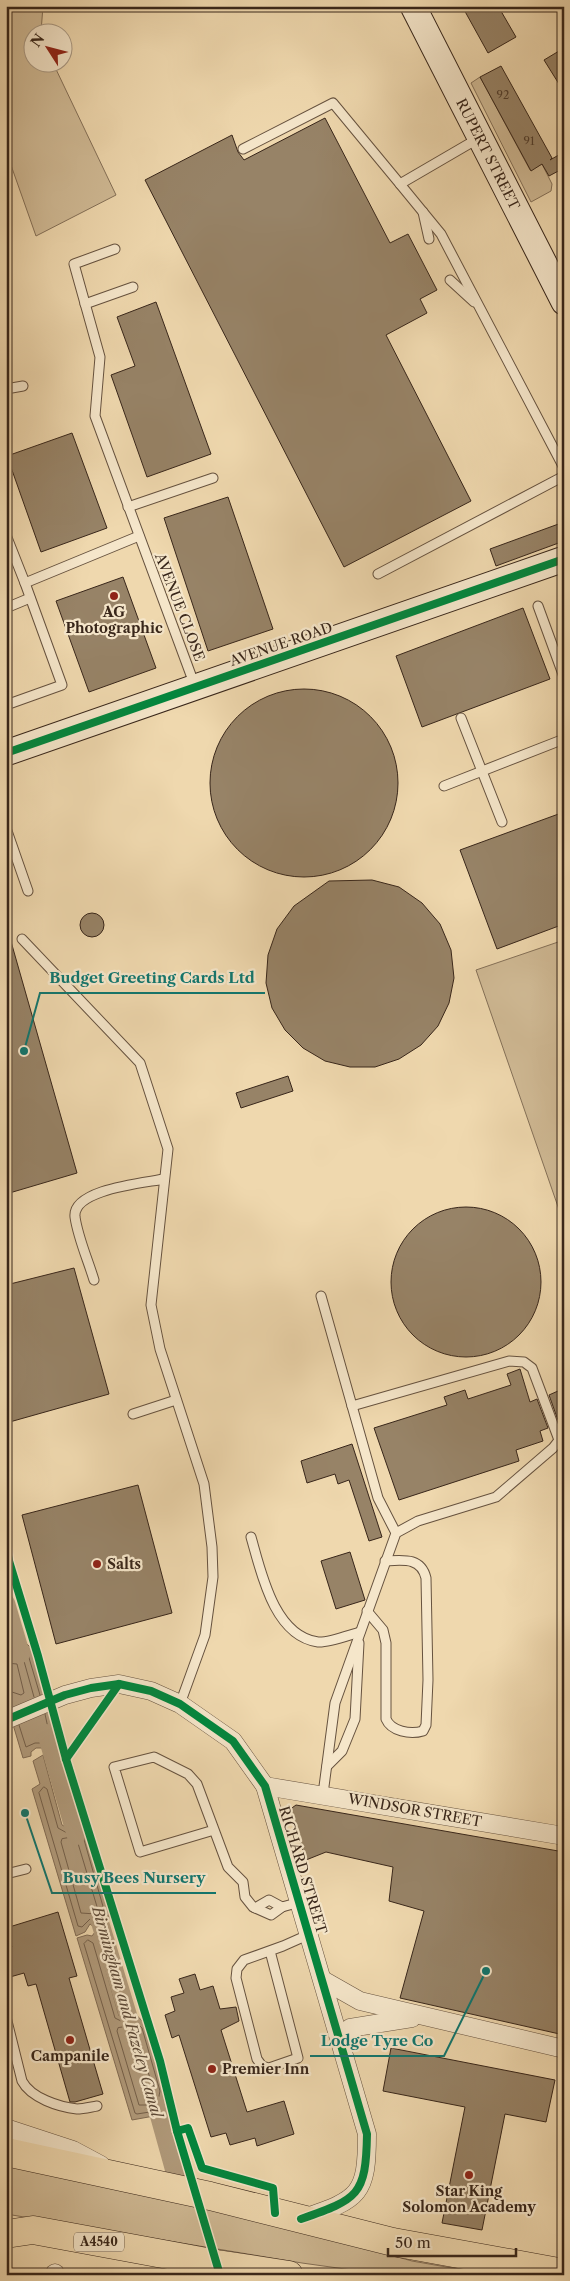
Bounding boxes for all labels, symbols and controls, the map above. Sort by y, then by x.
north arrow [22,22,72,72]
text: N [27,30,48,51]
house number: 92 [497,88,509,102]
street label: RUPERT STREET [452,95,524,213]
house number: 91 [523,134,535,148]
street label: AVENUE CLOSE [151,549,209,664]
marker: AG Photographic [108,590,120,602]
place label: AG Photographic [65,603,163,637]
street label: AVENUE ROAD [226,618,335,670]
callout: Budget Greeting Cards Ltd [40,963,265,993]
text: Budget Greeting Cards Ltd [49,968,255,987]
place label: Salts [107,1555,141,1573]
marker: Salts [91,1558,103,1570]
street label: WINDSOR STREET [346,1789,484,1831]
street label: RICHARD STREET [275,1804,331,1937]
callout: Busy Bees Nursery [52,1863,216,1893]
text: Busy Bees Nursery [63,1868,206,1887]
water label: Birmingham and Fazeley Canal [88,1903,167,2122]
callout: Lodge Tyre Co [310,2026,444,2056]
text: Lodge Tyre Co [321,2031,433,2050]
marker: Campanile [64,2034,76,2046]
place label: Campanile [31,2047,109,2065]
place label: Premier Inn [222,2060,310,2078]
marker: Premier Inn [206,2063,218,2075]
marker: Star King Solomon Academy [463,2169,475,2181]
place label: Star King Solomon Academy [402,2182,536,2216]
scale bar [388,2226,515,2258]
road number: A4540 [74,2232,124,2252]
text: 50 m [395,2233,431,2252]

